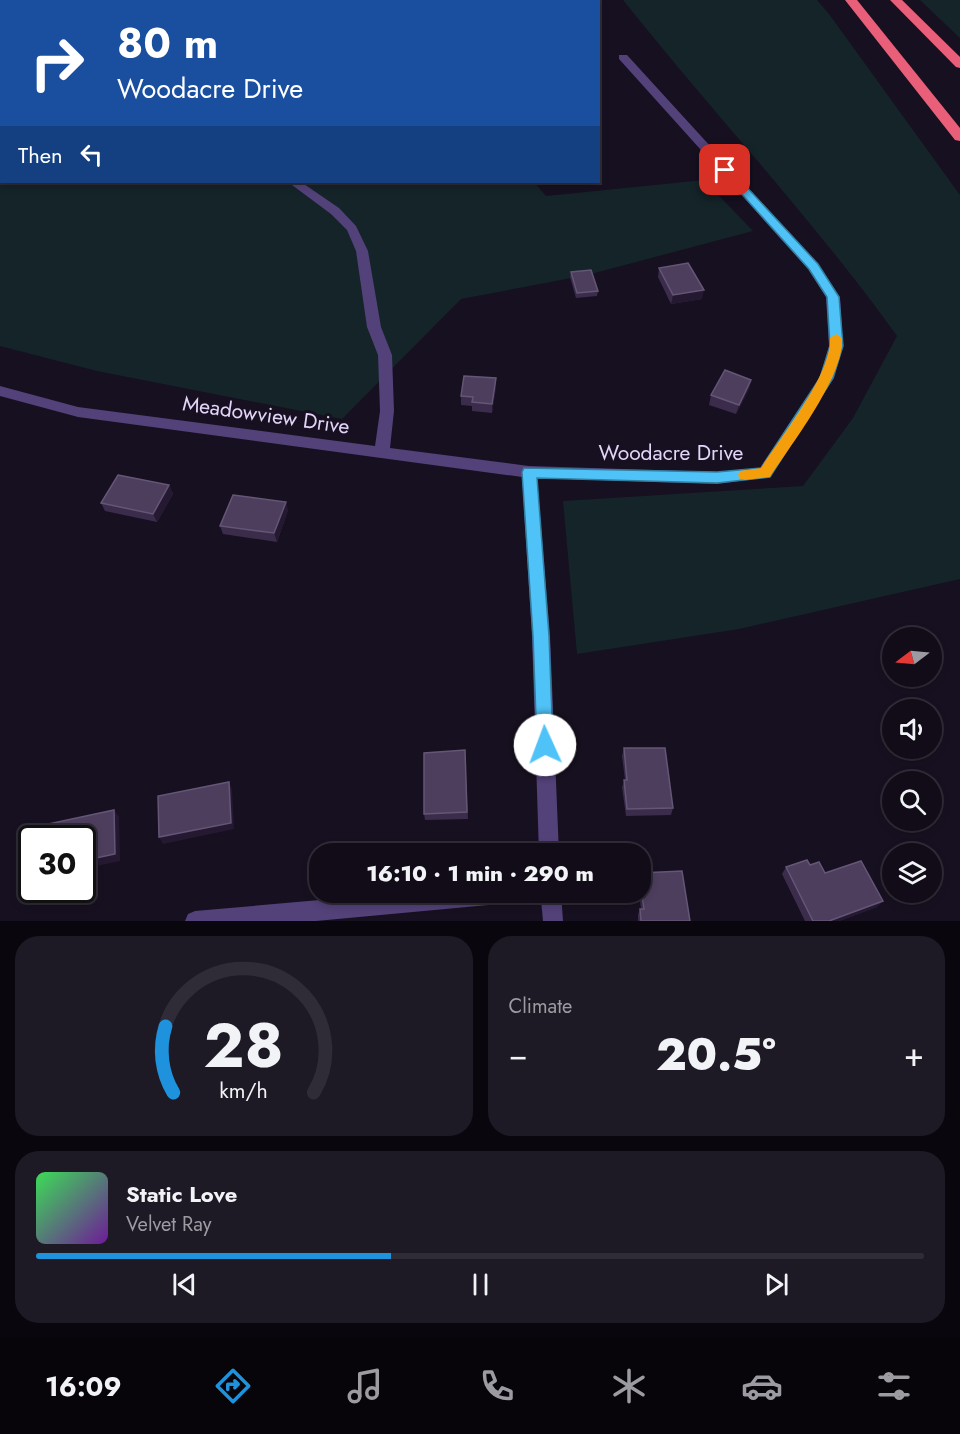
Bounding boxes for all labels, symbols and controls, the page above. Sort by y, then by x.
text: 80 m [117,13,218,74]
icon: right [18,24,96,102]
text: Woodacre Drive [117,69,303,108]
icon: left [75,138,108,171]
text: Then [18,139,63,171]
pin [699,144,750,195]
icon: arrive [708,153,741,186]
street label: Meadowview Drive [181,388,352,442]
street label: Woodacre Drive [599,438,744,468]
north arrow [882,627,942,687]
map controls [882,627,942,903]
button: sound [882,699,942,759]
position arrow [513,713,577,777]
button: search [882,771,942,831]
speed limit sign: 30 [18,825,96,903]
button: layers [882,843,942,903]
text: 16:10 · 1 min · 290 m [366,857,594,889]
text: Climate [509,992,572,1021]
text: 28 [204,1000,284,1090]
text: 20.5° [656,1022,776,1087]
text: − [509,1031,528,1078]
text: + [904,1031,924,1078]
text: km/h [220,1075,268,1106]
text: Static Love [126,1178,237,1210]
text: Velvet Ray [126,1210,212,1239]
icon: previous [168,1268,201,1301]
icon: pause [464,1268,497,1301]
icon: next [760,1268,793,1301]
icon: directions [212,1365,254,1407]
icon: music [344,1365,386,1407]
icon: phone [476,1365,518,1407]
icon: climate [608,1365,650,1407]
icon: car [741,1365,783,1407]
icon: filters [873,1365,915,1407]
text: 16:09 [45,1367,122,1406]

